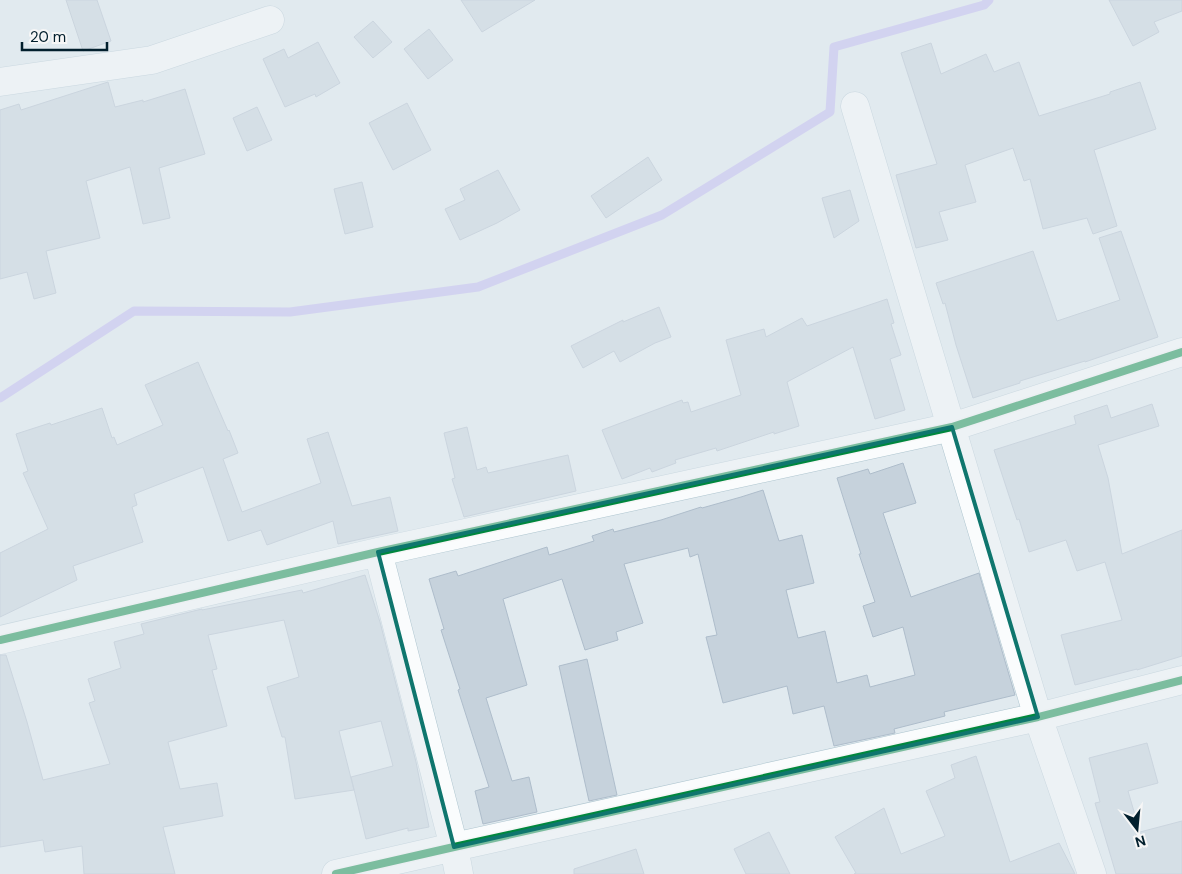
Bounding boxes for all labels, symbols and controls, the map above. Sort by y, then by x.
scale bar [22,20,108,52]
text: 20 m [30,27,66,47]
north arrow [1112,804,1162,854]
text: N [1133,831,1148,852]

